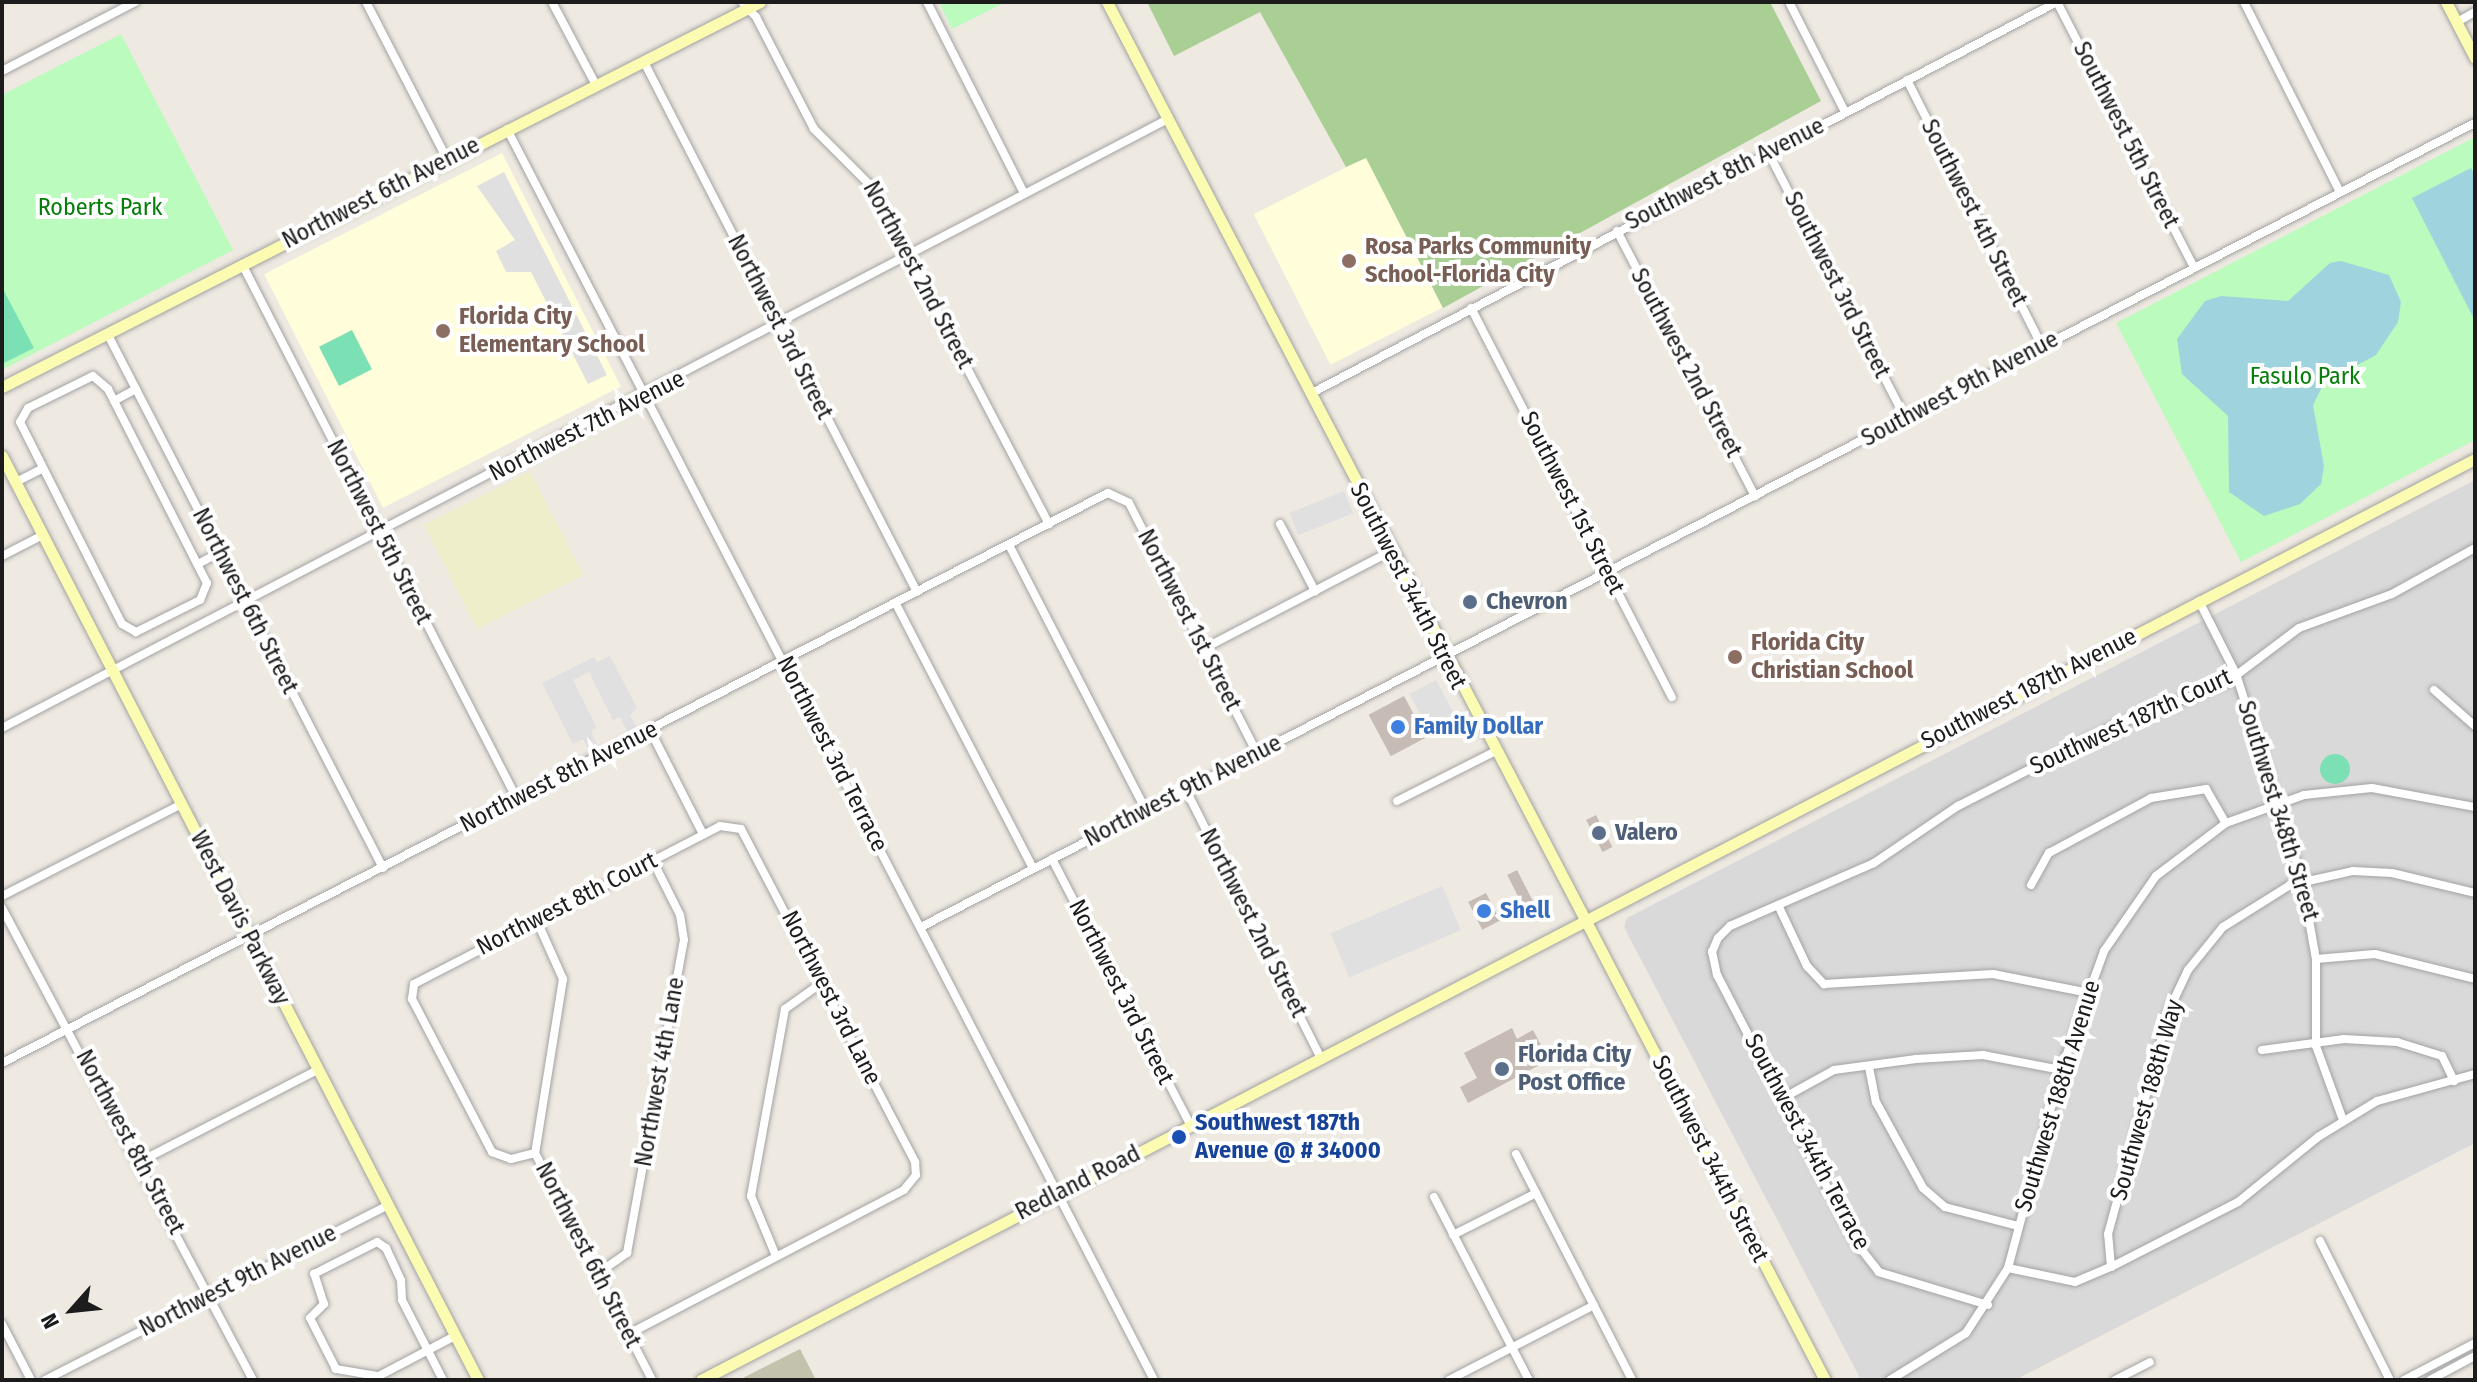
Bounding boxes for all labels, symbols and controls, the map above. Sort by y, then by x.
street label: Southwest 5th Street [2067,37,2185,233]
street label: Southwest 8th Avenue [1621,111,1829,237]
street label: Southwest 4th Street [1914,115,2034,311]
street label: Northwest 6th Avenue [278,131,484,255]
street label: Northwest 2nd Street [856,176,980,374]
street label: Southwest 3rd Street [1778,187,1896,383]
park label: Roberts Park [38,194,162,222]
street label: Northwest 3rd Street [721,230,839,424]
place label: Rosa Parks Community School-Florida City [1365,233,1591,289]
marker: Rosa Parks Community School-Florida City [1340,252,1358,270]
street label: Southwest 2nd Street [1624,264,1748,462]
place label: Florida City Elementary School [459,303,645,359]
marker: Florida City Elementary School [434,322,452,340]
street label: Southwest 9th Avenue [1857,325,2063,453]
park label: Fasulo Park [2250,363,2360,391]
street label: Northwest 7th Avenue [485,364,689,488]
street label: Southwest 1st Street [1514,407,1630,599]
street label: Northwest 5th Street [320,435,438,629]
street label: Southwest 344th Street [1343,478,1473,694]
street label: Northwest 6th Street [186,503,304,699]
street label: Northwest 1st Street [1131,525,1247,715]
place label: Chevron [1486,588,1568,616]
marker: Chevron [1461,593,1479,611]
street label: Southwest 187th Avenue [1916,622,2142,756]
place label: Florida City Christian School [1751,629,1913,685]
marker: Florida City Christian School [1726,648,1744,666]
street label: Northwest 3rd Terrace [770,651,894,857]
street label: Southwest 187th Court [2026,663,2236,781]
street label: Southwest 348th Street [2231,698,2325,924]
place label: Family Dollar [1414,713,1543,741]
street label: Northwest 8th Avenue [456,715,662,839]
marker: Family Dollar [1389,718,1407,736]
street label: Northwest 9th Avenue [1080,729,1286,853]
place label: Valero [1615,819,1678,847]
street label: Northwest 2nd Street [1193,824,1313,1022]
marker: Valero [1590,824,1608,842]
street label: West Davis Parkway [184,826,296,1010]
street label: Northwest 8th Court [472,846,662,962]
street label: Northwest 3rd Street [1062,895,1180,1089]
place label: Shell [1500,897,1550,925]
marker: Shell [1475,902,1493,920]
street label: Northwest 3rd Lane [775,906,887,1090]
street label: Northwest 4th Lane [629,975,691,1169]
street label: Southwest 188th Avenue [2009,977,2107,1215]
street label: Southwest 188th Way [2105,996,2189,1204]
street label: Southwest 344th Terrace [1738,1029,1876,1255]
place label: Florida City Post Office [1518,1041,1631,1097]
street label: Northwest 8th Street [69,1045,191,1239]
street label: Southwest 344th Street [1645,1051,1775,1267]
marker: Florida City Post Office [1493,1060,1511,1078]
place label: Southwest 187th Avenue @ # 34000 [1195,1109,1381,1165]
marker: Southwest 187th Avenue @ # 34000 [1170,1128,1188,1146]
street label: Redland Road [1011,1139,1145,1227]
street label: Northwest 6th Street [529,1157,647,1353]
street label: Northwest 9th Avenue [135,1219,341,1343]
north arrow [32,1270,112,1350]
text: N [35,1309,65,1333]

